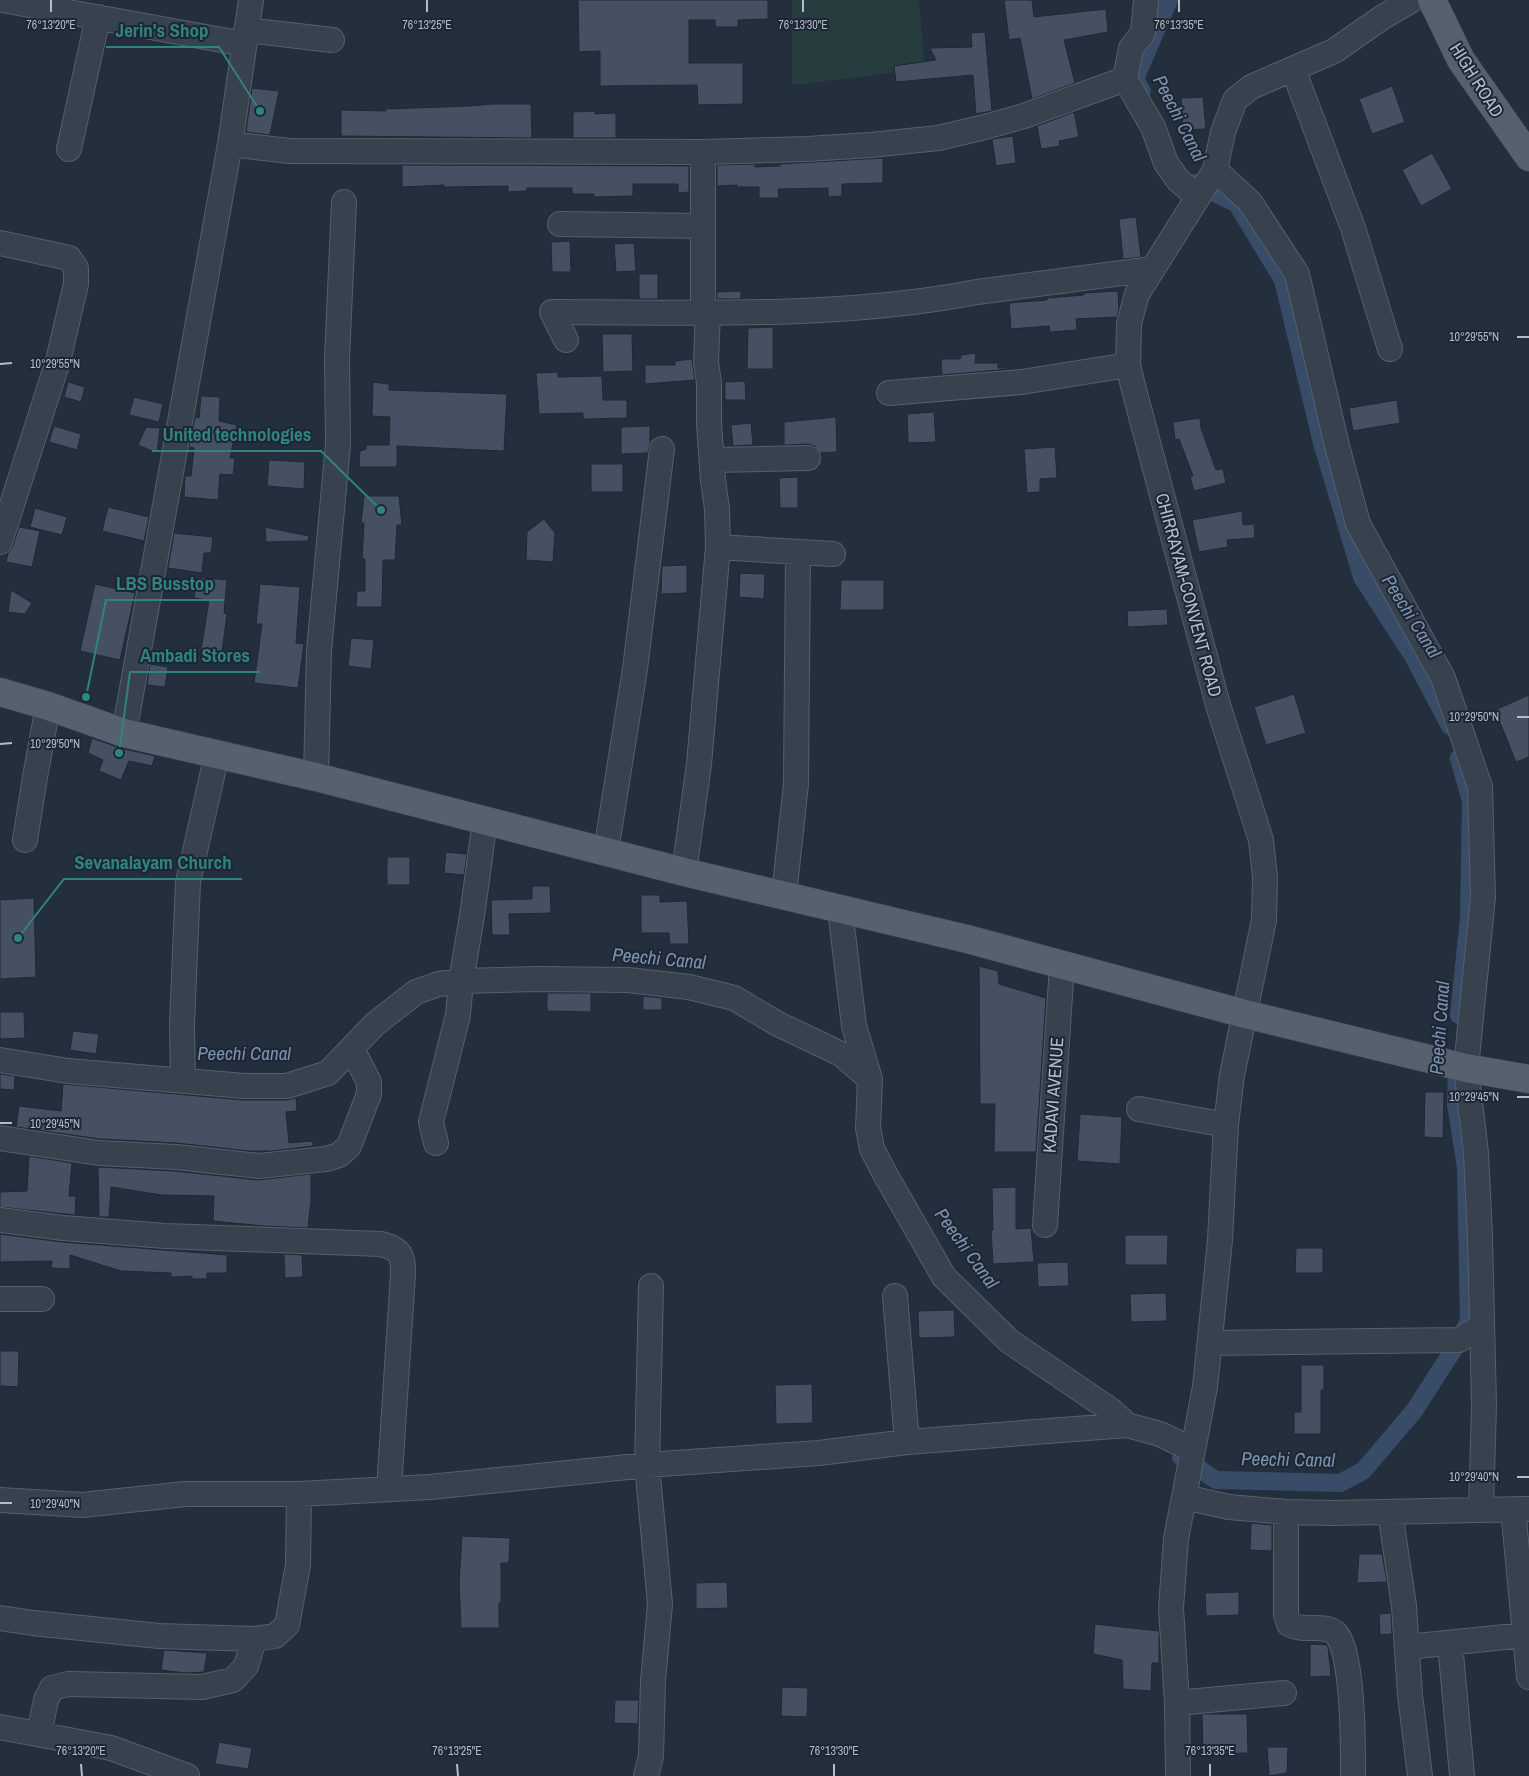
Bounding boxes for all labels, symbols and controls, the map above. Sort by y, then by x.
callout: Jerin's Shop [106,13,219,47]
text: 76°13'20"E [26,17,76,33]
text: Jerin's Shop [116,17,208,43]
text: 76°13'25"E [402,17,452,33]
text: 76°13'30"E [778,17,828,33]
text: 76°13'35"E [1154,17,1204,33]
street label: HIGH ROAD [1444,38,1510,122]
water label: Peechi Canal [1147,70,1213,166]
text: 10°29'55"N [1449,329,1499,345]
text: 10°29'55"N [30,356,80,372]
callout: United technologies [152,417,321,451]
text: United technologies [163,421,311,447]
street label: CHIRRAYAM-CONVENT ROAD [1150,490,1228,700]
callout: LBS Busstop [106,566,224,600]
water label: Peechi Canal [1376,569,1448,663]
text: LBS Busstop [116,570,214,596]
callout: Ambadi Stores [130,638,260,672]
text: Ambadi Stores [140,642,250,668]
text: 10°29'50"N [1449,709,1499,725]
text: 10°29'50"N [30,736,80,752]
callout: Sevanalayam Church [64,845,242,879]
text: Sevanalayam Church [74,849,232,875]
water label: Peechi Canal [611,941,707,975]
water label: Peechi Canal [1423,980,1455,1076]
street label: KADAVI AVENUE [1036,1036,1070,1154]
water label: Peechi Canal [197,1040,291,1066]
text: 10°29'45"N [1449,1089,1499,1105]
text: 10°29'45"N [30,1116,80,1132]
water label: Peechi Canal [929,1203,1005,1294]
water label: Peechi Canal [1241,1445,1336,1473]
text: 10°29'40"N [1449,1469,1499,1485]
text: 10°29'40"N [30,1496,80,1512]
text: 76°13'20"E [56,1743,106,1759]
text: 76°13'25"E [432,1743,482,1759]
text: 76°13'30"E [809,1743,859,1759]
text: 76°13'35"E [1185,1743,1235,1759]

